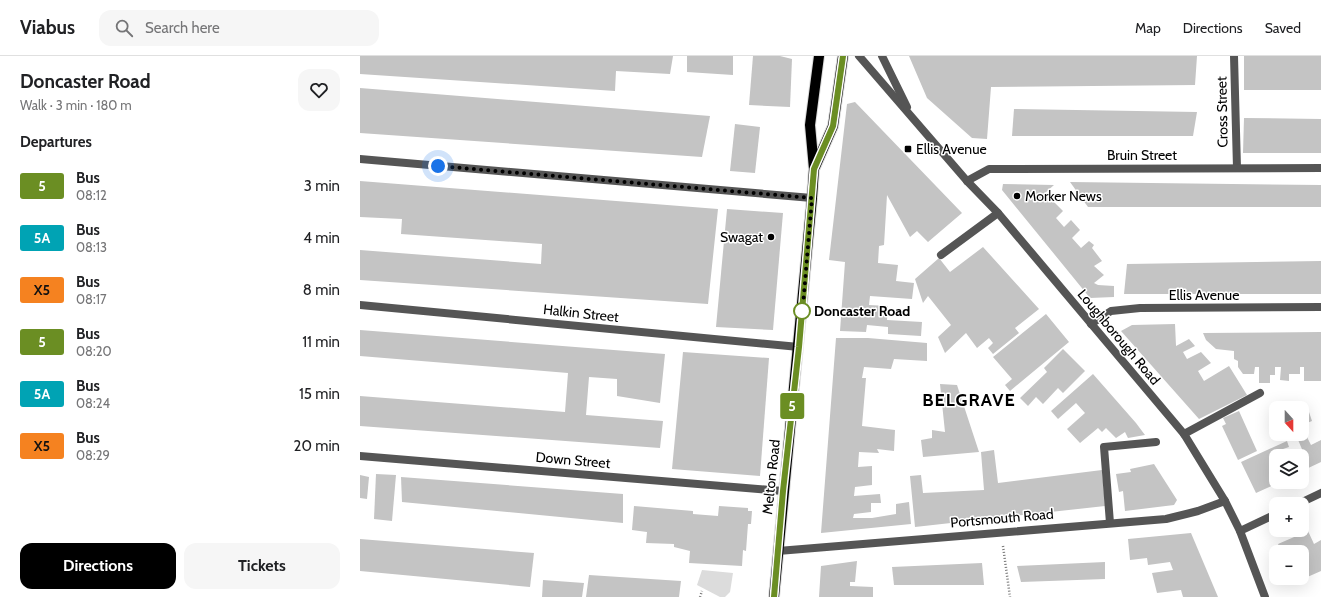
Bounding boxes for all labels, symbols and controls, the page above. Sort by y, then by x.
search box [99,10,379,46]
text: Viabus [20,16,75,39]
icon: search [113,17,135,39]
text: Search here [145,19,220,37]
text: Map [1135,19,1161,37]
text: Directions [1183,19,1243,37]
text: Saved [1265,19,1301,37]
button: heart [298,69,340,111]
text: Doncaster Road [20,70,151,93]
street label: Cross Street [1212,76,1232,148]
text: Walk · 3 min · 180 m [20,97,132,113]
text: Departures [20,133,92,151]
place label: Ellis Avenue [916,140,987,158]
marker: Ellis Avenue [903,144,913,154]
street label: Bruin Street [1107,146,1177,164]
your location [428,156,448,176]
text: Bus [76,169,100,187]
text: 5 [38,177,46,195]
text: 3 min [304,177,340,195]
text: 08:12 [76,187,107,203]
place label: Morker News [1025,187,1102,205]
marker: Morker News [1012,191,1022,201]
text: Bus [76,221,100,239]
place label: Swagat [720,228,763,246]
text: 5A [34,229,50,247]
text: 4 min [303,229,340,247]
marker: Swagat [766,232,776,242]
text: 08:13 [76,239,107,255]
text: Bus [76,273,100,291]
text: X5 [34,281,50,299]
text: 8 min [303,281,340,299]
street label: Loughborough Road [1074,286,1164,388]
street label: Ellis Avenue [1169,286,1239,304]
text: 08:17 [76,291,106,307]
street label: Halkin Street [542,300,620,326]
marker: Doncaster Road [793,302,811,320]
place label: Doncaster Road [814,302,910,320]
text: Bus [76,325,100,343]
text: 5 [38,333,46,351]
text: 11 min [302,333,340,351]
text: 08:20 [76,343,112,359]
text: Bus [76,377,100,395]
text: 5A [34,385,50,403]
text: 15 min [299,385,340,403]
district label: BELGRAVE [922,389,1016,411]
line badge: 5 [779,393,805,419]
text: 08:24 [76,395,110,411]
text: 5 [788,397,796,415]
north arrow [1269,401,1309,441]
map controls [1269,401,1309,585]
text: Bus [76,429,100,447]
text: X5 [34,437,50,455]
text: 20 min [294,437,340,455]
street label: Melton Road [758,439,784,515]
text: 08:29 [76,447,110,463]
street label: Down Street [535,448,611,472]
button: layers [1269,449,1309,489]
button: + [1269,497,1309,537]
street label: Portsmouth Road [950,505,1054,531]
button: Directions [20,543,176,589]
button: Tickets [184,543,340,589]
button: − [1269,545,1309,585]

